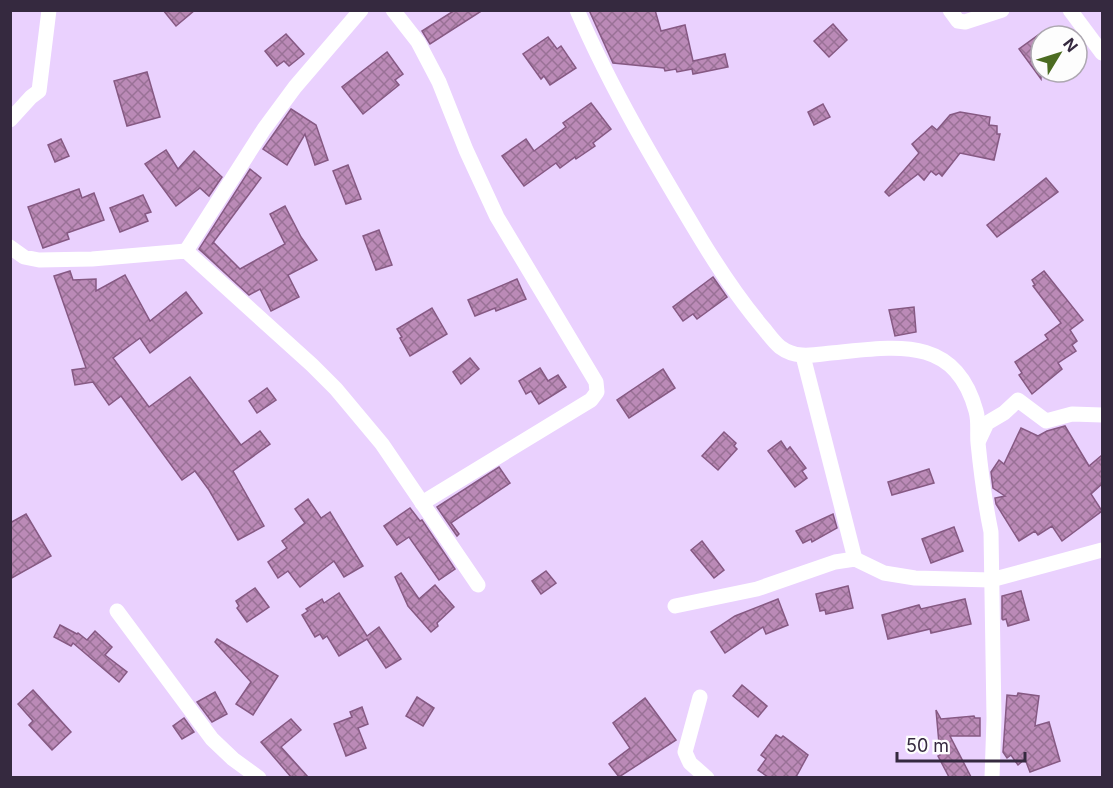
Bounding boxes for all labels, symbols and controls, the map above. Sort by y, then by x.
north arrow [1029,24,1089,84]
text: N [1059,34,1082,56]
scale bar [897,725,1024,763]
text: 50 m [906,735,949,756]

